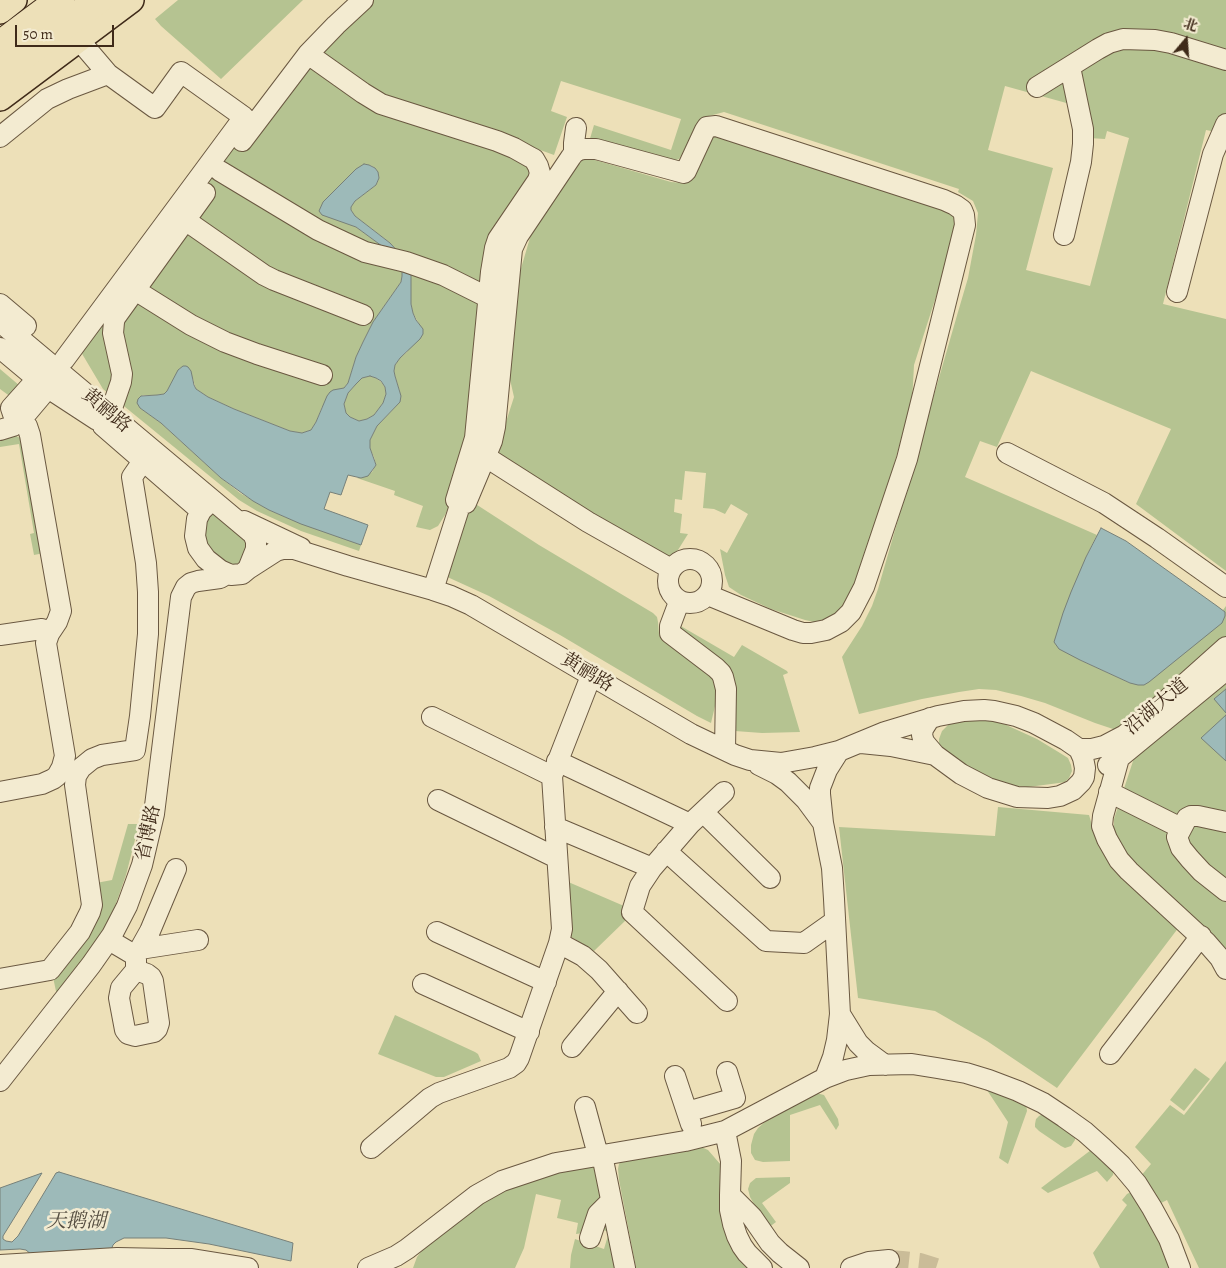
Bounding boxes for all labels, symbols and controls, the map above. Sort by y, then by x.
text: 北 [1181,14,1200,36]
scale bar [18,15,116,47]
north arrow [1161,15,1211,65]
text: 50 m [23,24,53,44]
street label: 黄鹂路 [77,384,135,438]
street label: 黄鹂路 [557,649,617,697]
street label: 沿湖大道 [1121,674,1193,740]
street label: 省博路 [132,803,166,863]
water label: 天鹅湖 [46,1210,106,1234]

